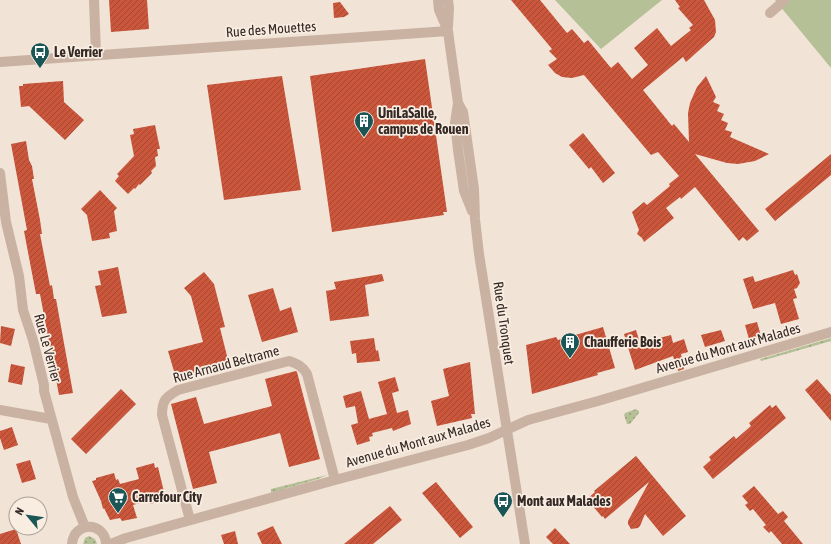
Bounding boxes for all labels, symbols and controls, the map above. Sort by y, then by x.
street label: Rue des Mouettes [225,18,317,40]
bus stop icon: Le Verrier [29,41,51,69]
place label: Le Verrier [54,44,103,60]
place label: UniLaSalle, campus de Rouen [378,105,469,137]
building icon: UniLaSalle, campus de Rouen [353,110,375,138]
street label: Rue du Tronquet [490,280,518,366]
street label: Rue Le Verrier [31,312,65,385]
street label: Avenue du Mont aux Malades [654,320,802,376]
building icon: Chaufferie Bois [559,331,581,359]
place label: Chaufferie Bois [584,334,661,350]
street label: Rue Arnaud Beltrame [171,342,281,386]
street label: Avenue du Mont aux Malades [344,414,492,470]
supermarket icon: Carrefour City [107,486,129,514]
place label: Carrefour City [132,489,202,505]
bus stop icon: Mont aux Malades [492,490,514,518]
place label: Mont aux Malades [517,493,611,509]
north arrow [8,496,48,536]
text: N [12,505,26,517]

